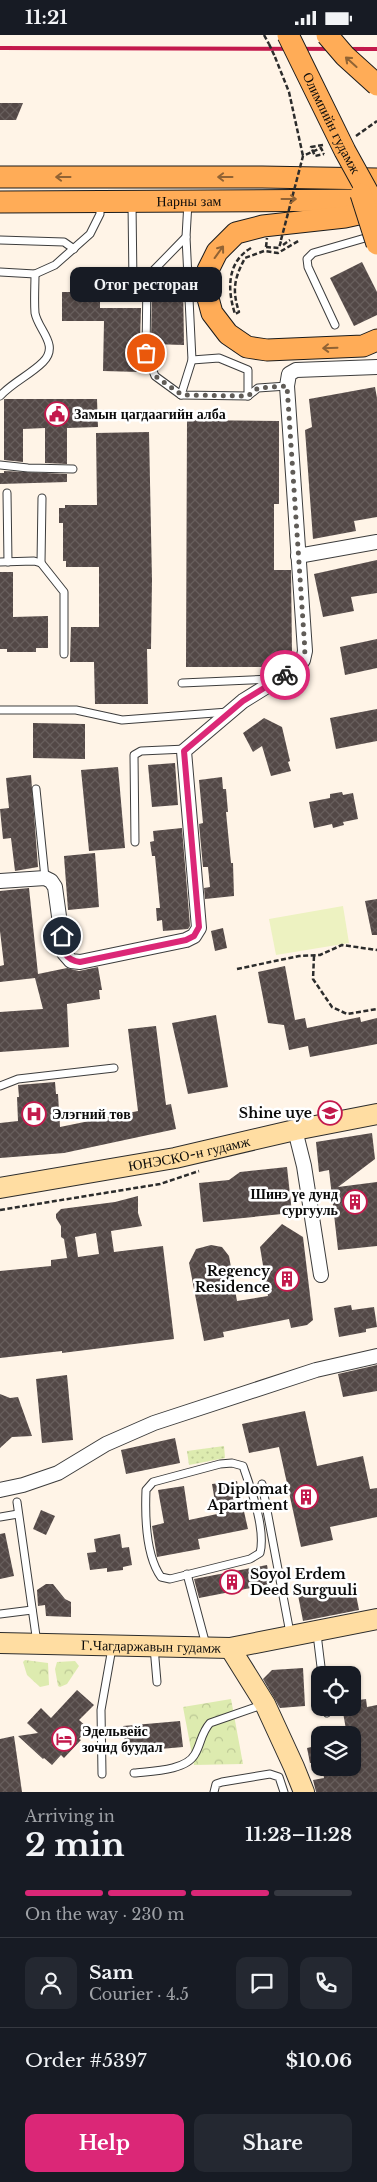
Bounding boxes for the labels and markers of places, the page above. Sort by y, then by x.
callout: Отог ресторан [70,268,222,303]
pin [125,332,167,374]
public building icon: Замын цагдаагийн алба [44,401,70,427]
place label: Замын цагдаагийн алба [74,405,226,423]
pin [41,915,83,957]
school or university icon: Shine uye [317,1100,343,1126]
hospital icon: Элэгний төв [21,1101,47,1127]
place label: Shine uye [239,1104,312,1122]
place label: Элэгний төв [52,1105,131,1123]
place label: Шинэ үе дунд сургууль [251,1185,339,1219]
building icon: Шинэ үе дунд сургууль [342,1189,368,1215]
place label: Regency Residence [195,1262,271,1296]
building icon: Regency Residence [274,1266,300,1292]
place label: Diplomat Apartment [206,1480,289,1514]
building icon: Diplomat Apartment [293,1484,319,1510]
place label: Soyol Erdem Deed Surguuli [250,1565,357,1599]
building icon: Soyol Erdem Deed Surguuli [219,1569,245,1595]
place label: Эдельвейс зочид буудал [82,1722,163,1756]
hotel icon: Эдельвейс зочид буудал [51,1726,77,1752]

